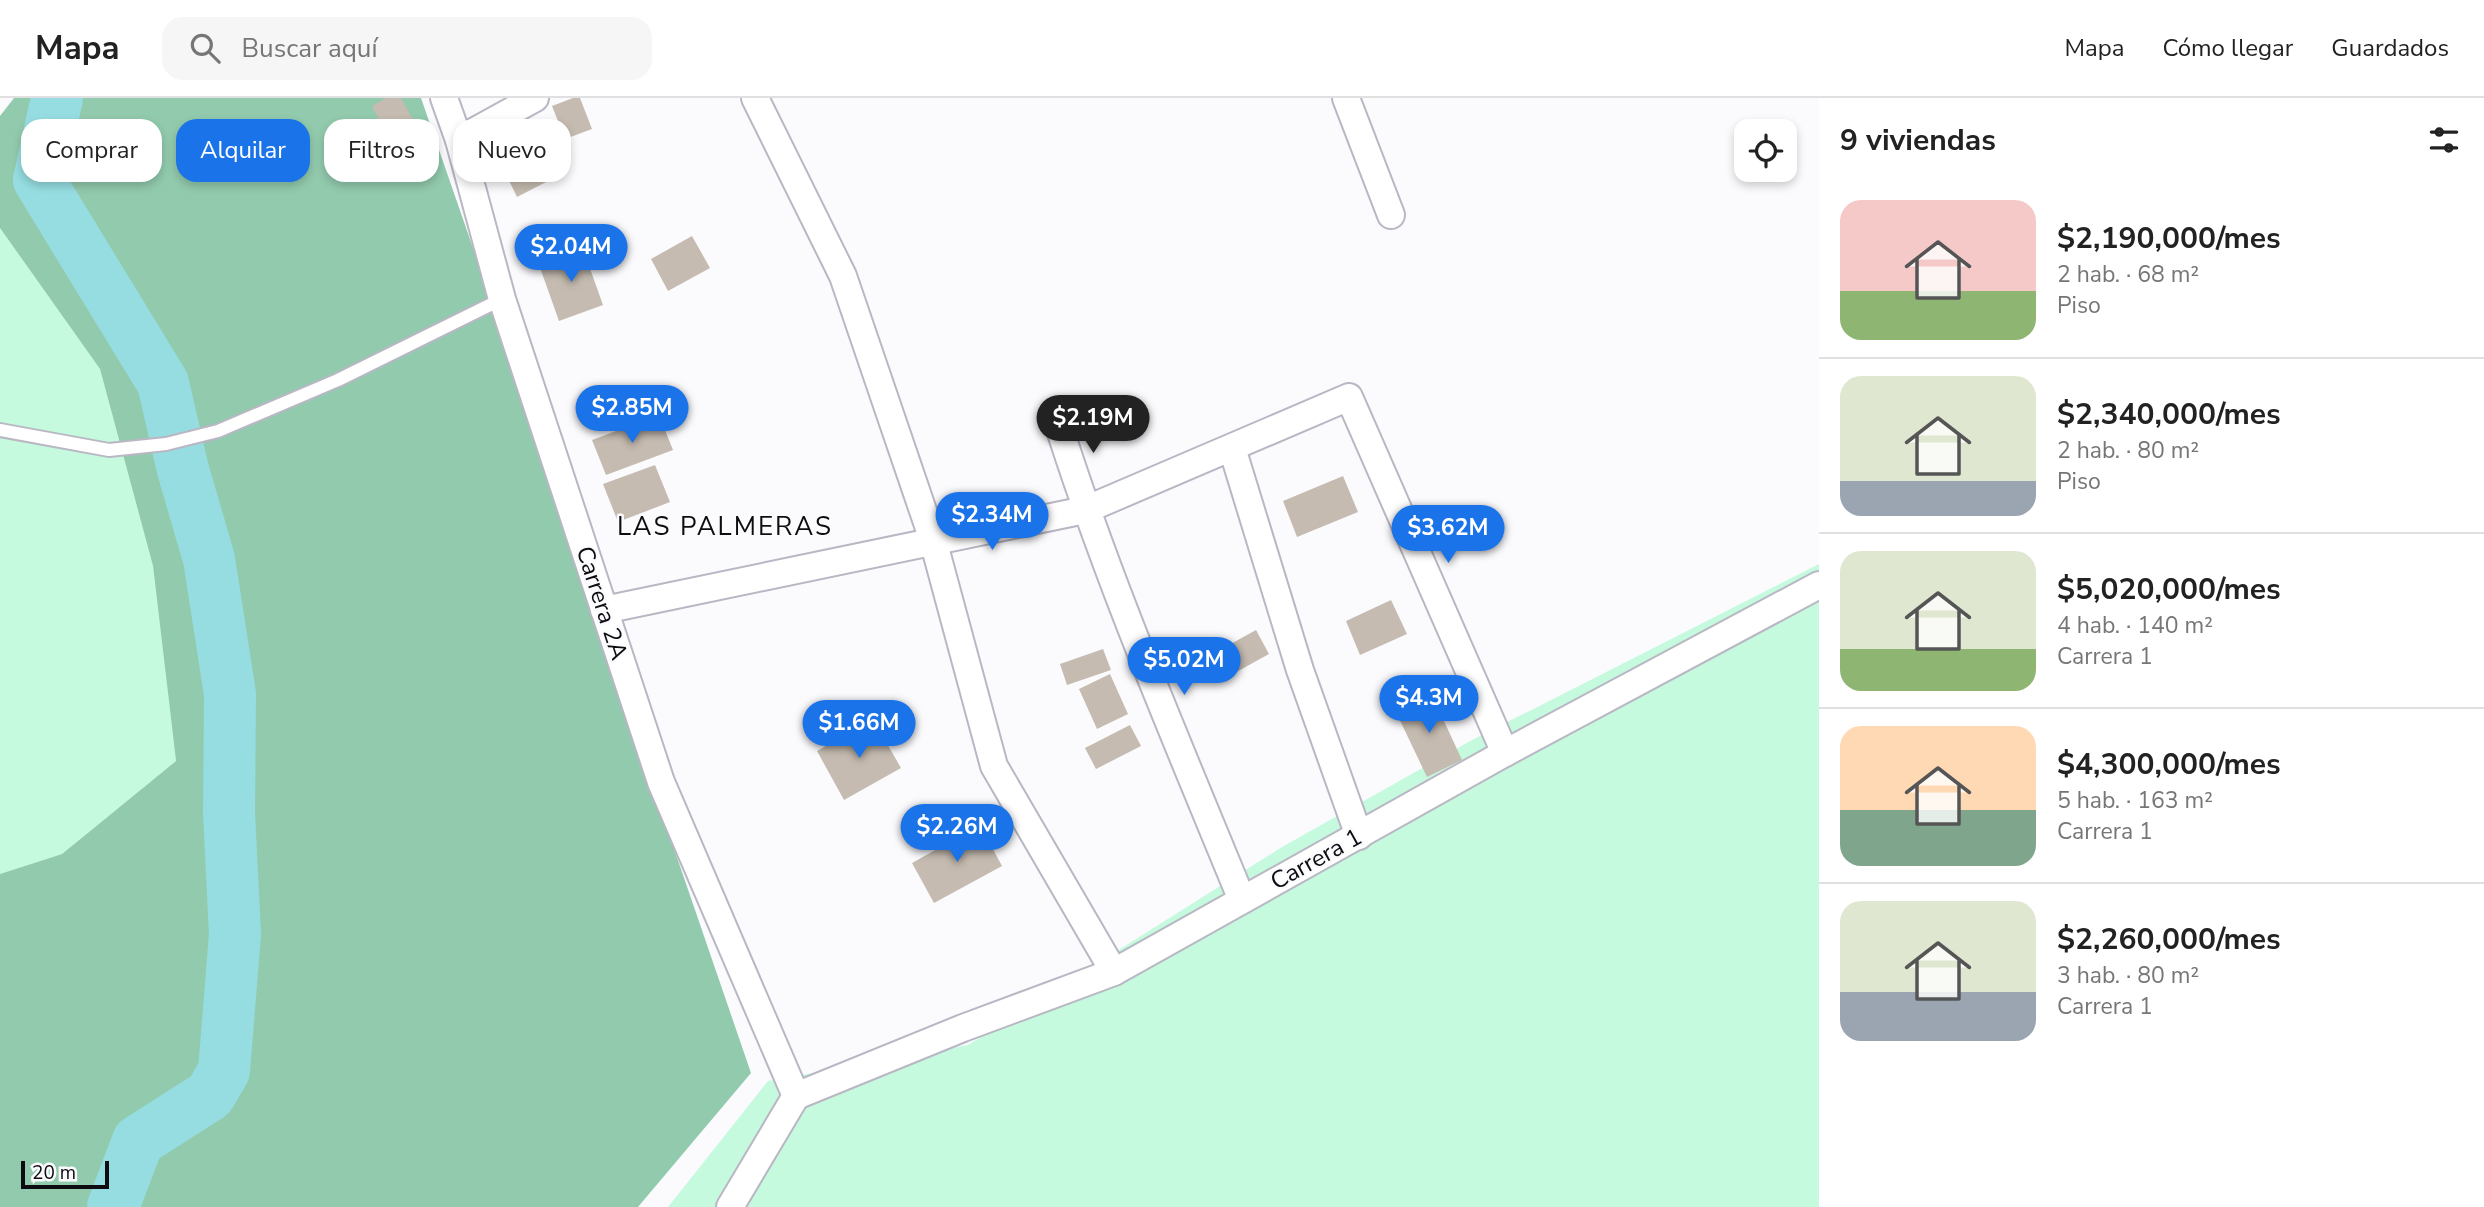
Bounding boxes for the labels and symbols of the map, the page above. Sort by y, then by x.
pin: $2.04M [514,225,628,284]
pin: $2.85M [575,386,689,445]
pin: $2.19M [1036,396,1150,455]
pin: $2.34M [935,492,1049,552]
pin: $3.62M [1391,505,1505,565]
district label: LAS PALMERAS [617,509,833,544]
street label: Carrera 2A [569,542,636,664]
pin: $5.02M [1127,638,1241,697]
pin: $4.3M [1380,676,1478,735]
pin: $1.66M [802,700,916,760]
pin: $2.26M [900,804,1014,864]
street label: Carrera 1 [1264,821,1368,897]
scale bar [21,1158,108,1190]

